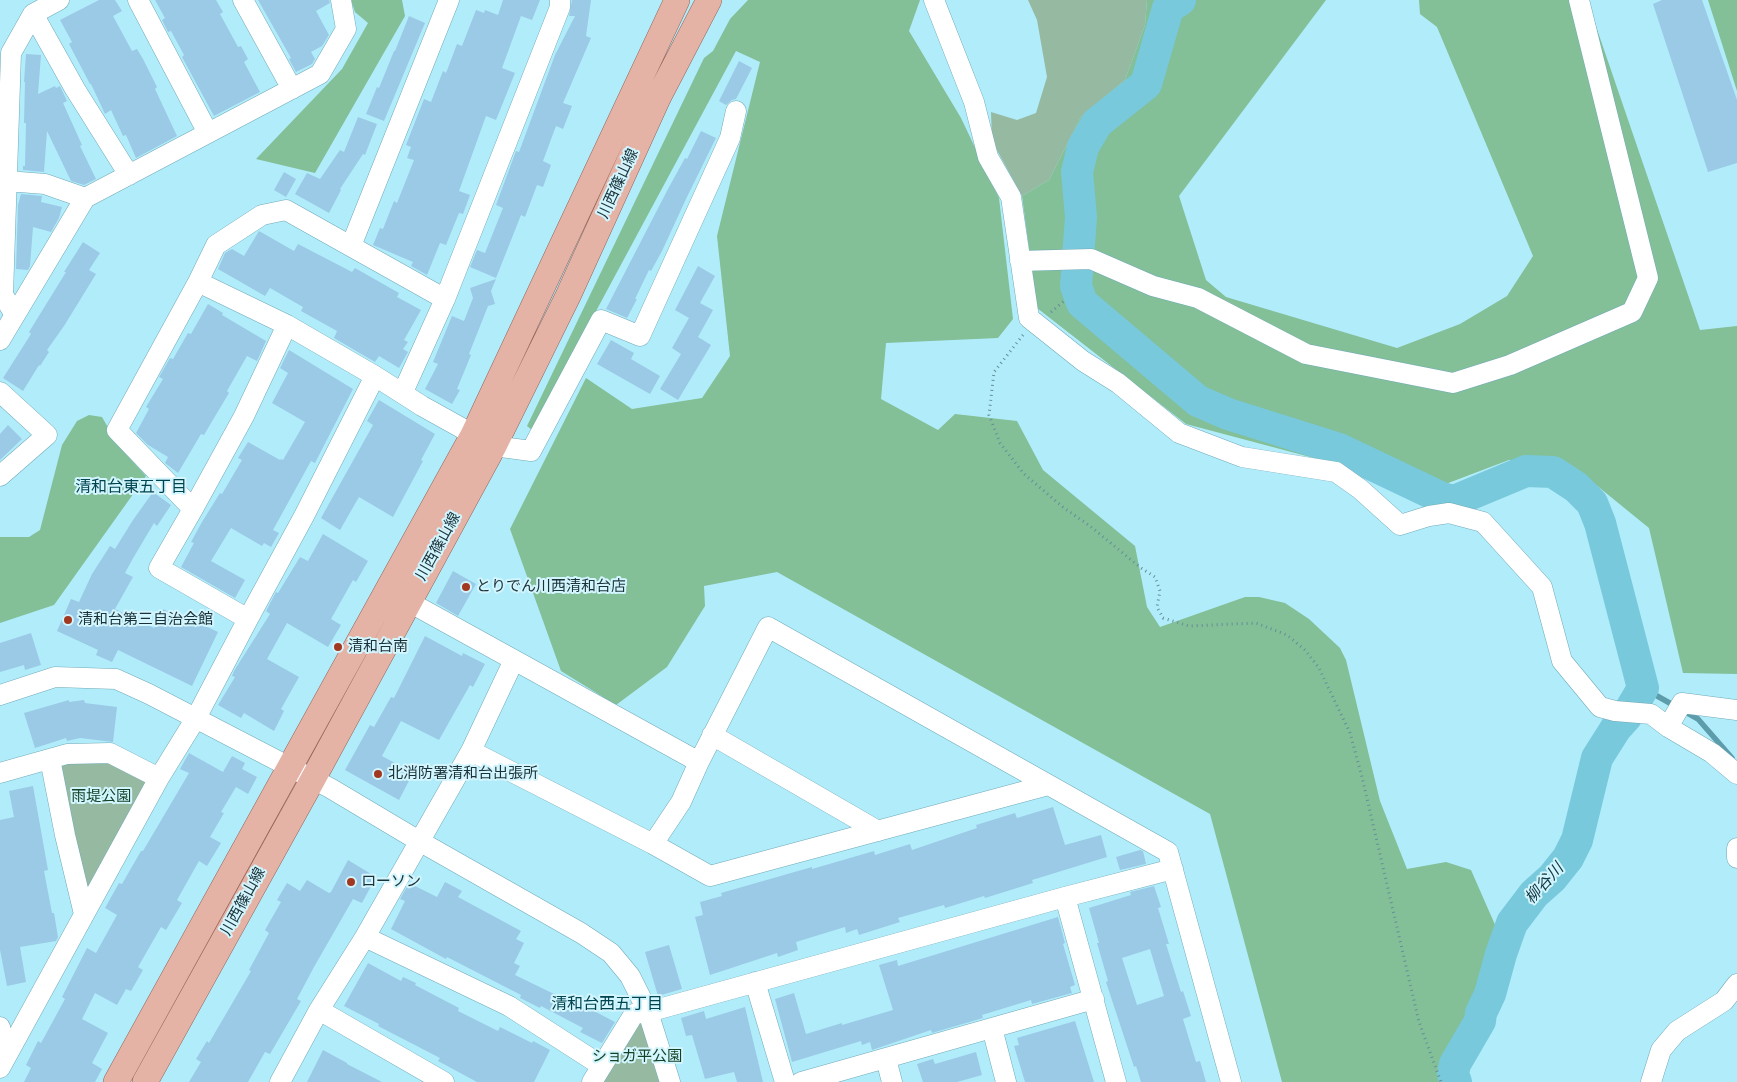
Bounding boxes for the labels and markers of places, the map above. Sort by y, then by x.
place label: とりでん川西清和台店 [476,578,626,596]
marker: とりでん川西清和台店 [460,581,472,593]
place label: 清和台第三自治会館 [78,611,213,629]
marker: 清和台第三自治会館 [62,614,74,626]
place label: 清和台南 [348,638,408,656]
marker: 清和台南 [332,641,344,653]
place label: 北消防署清和台出張所 [388,765,538,783]
marker: 北消防署清和台出張所 [372,768,384,780]
place label: ローソン [361,873,421,891]
marker: ローソン [345,876,357,888]

